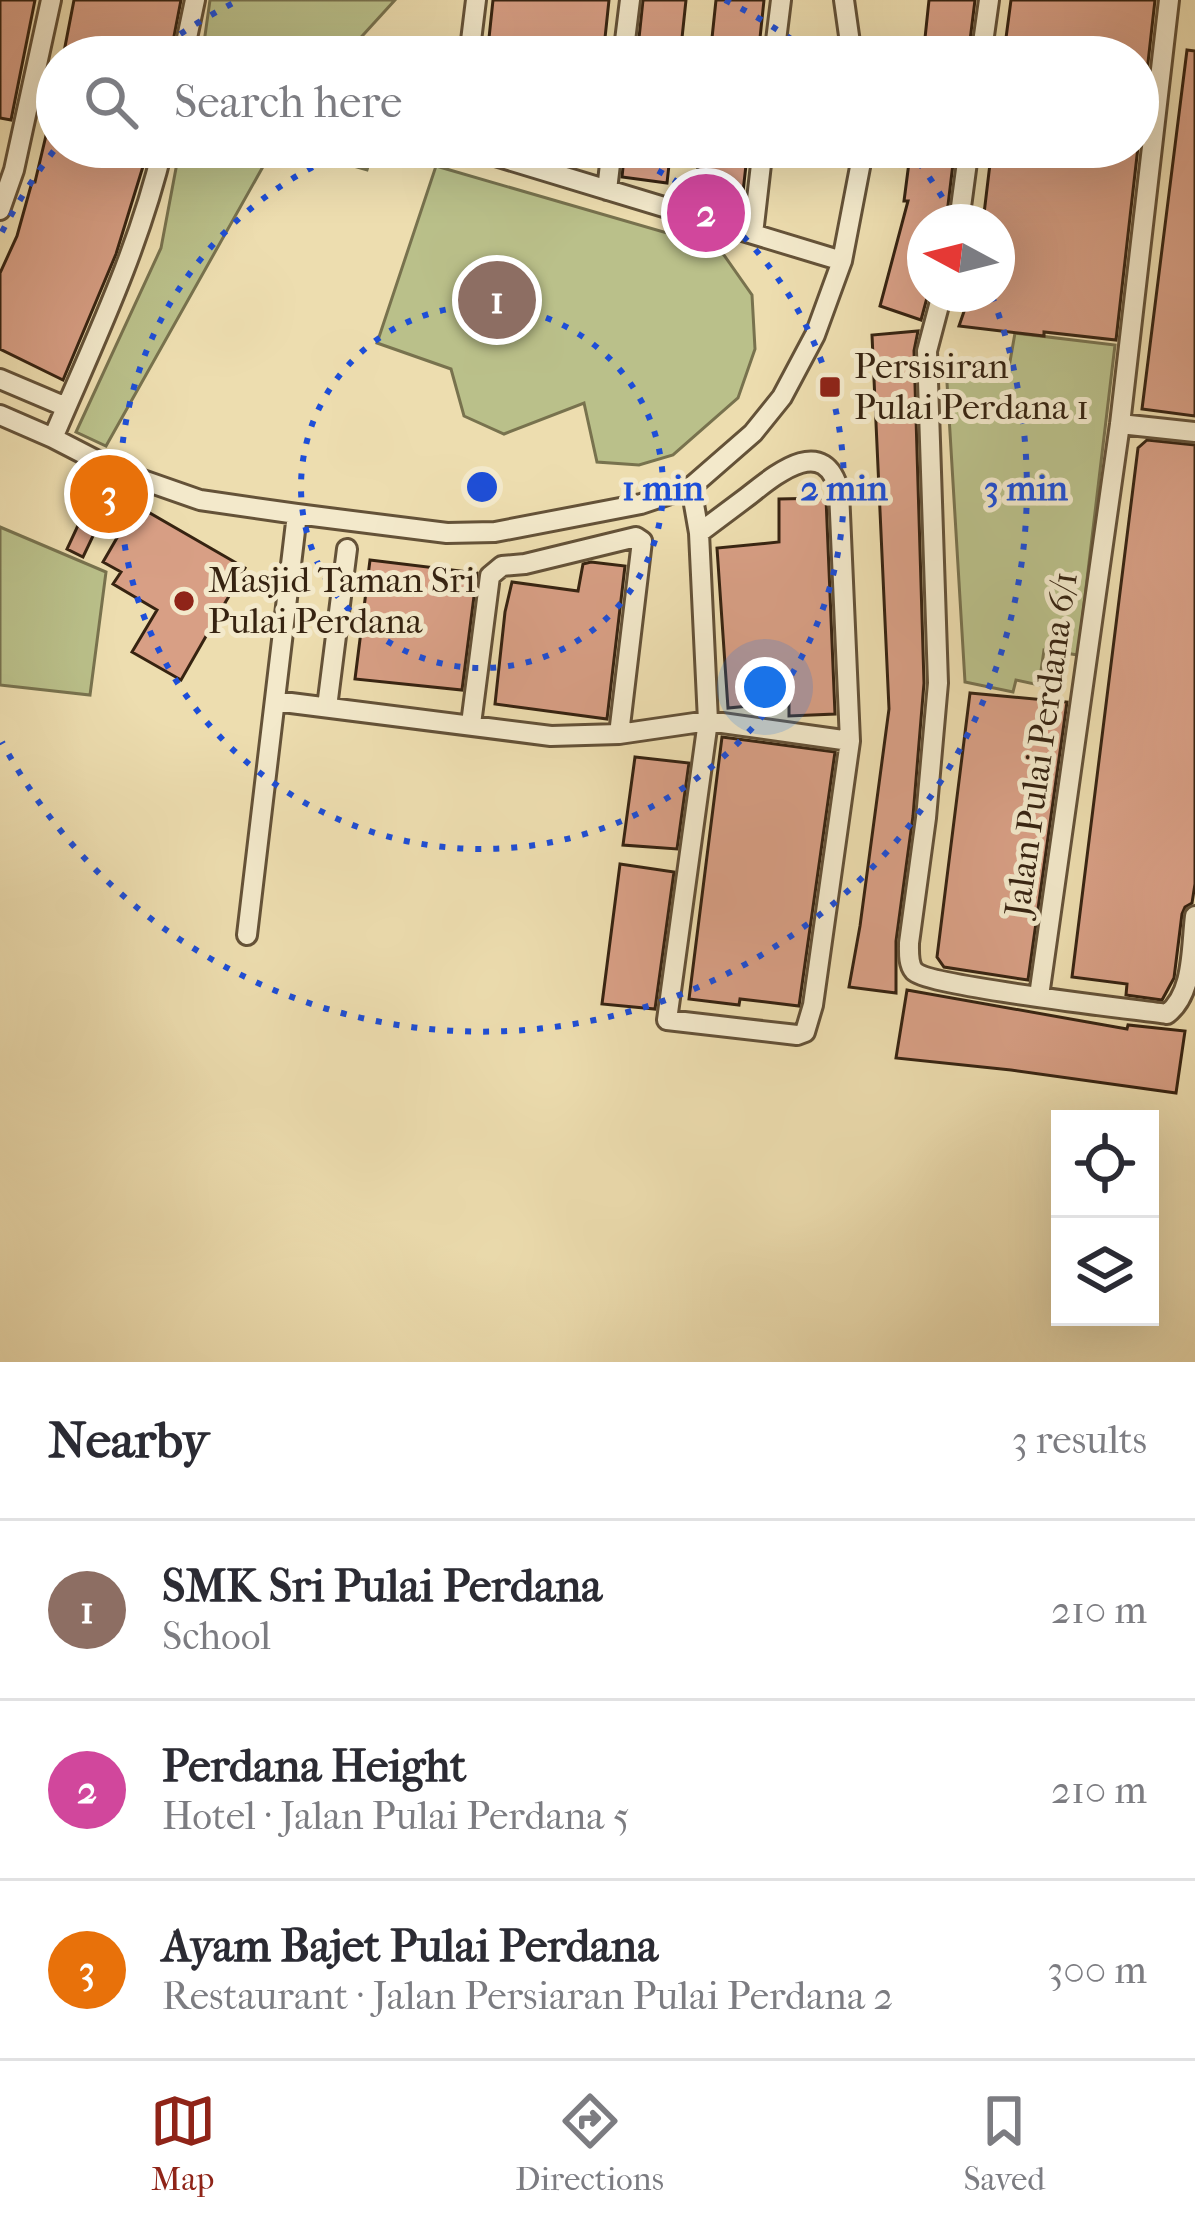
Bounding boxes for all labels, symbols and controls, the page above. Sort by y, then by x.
search box [36,36,1159,168]
icon: search [78,69,144,135]
text: Search here [174,76,402,129]
pin: 2 [667,168,745,258]
north arrow [907,204,1015,312]
pin: 1 [458,255,536,345]
place label: Persisiran Pulai Perdana 1 [854,345,1089,428]
marker: Persisiran Pulai Perdana 1 [817,374,843,400]
pin: 3 [70,449,148,539]
centre of rings [461,466,503,508]
text: 1 min [622,467,705,509]
text: 2 min [800,467,889,509]
text: 3 min [984,467,1069,509]
place label: Masjid Taman Sri Pulai Perdana [208,559,476,642]
street label: Jalan Pulai Perdana 6/1 [996,569,1086,922]
marker: Masjid Taman Sri Pulai Perdana [171,588,197,614]
your location [735,657,795,717]
map controls [1051,1110,1159,1326]
button: locate [1051,1110,1159,1218]
button: layers [1051,1218,1159,1326]
text: Nearby [48,1410,209,1470]
text: 3 results [1012,1417,1147,1463]
text: SMK Sri Pulai Perdana [162,1560,602,1613]
text: 1 [80,1587,94,1633]
text: 210 m [1051,1587,1147,1633]
text: School [162,1613,271,1659]
text: Perdana Height [162,1740,466,1793]
text: 2 [77,1767,97,1813]
text: 210 m [1051,1767,1147,1813]
text: Hotel · Jalan Pulai Perdana 5 [162,1793,630,1839]
text: Ayam Bajet Pulai Perdana [162,1920,658,1973]
text: 3 [79,1947,95,1993]
text: 300 m [1047,1947,1147,1993]
text: Restaurant · Jalan Persiaran Pulai Perdana 2 [162,1973,893,2019]
tab: Map [150,2088,216,2199]
tab: Directions [515,2088,664,2199]
tab: Saved [963,2088,1045,2199]

